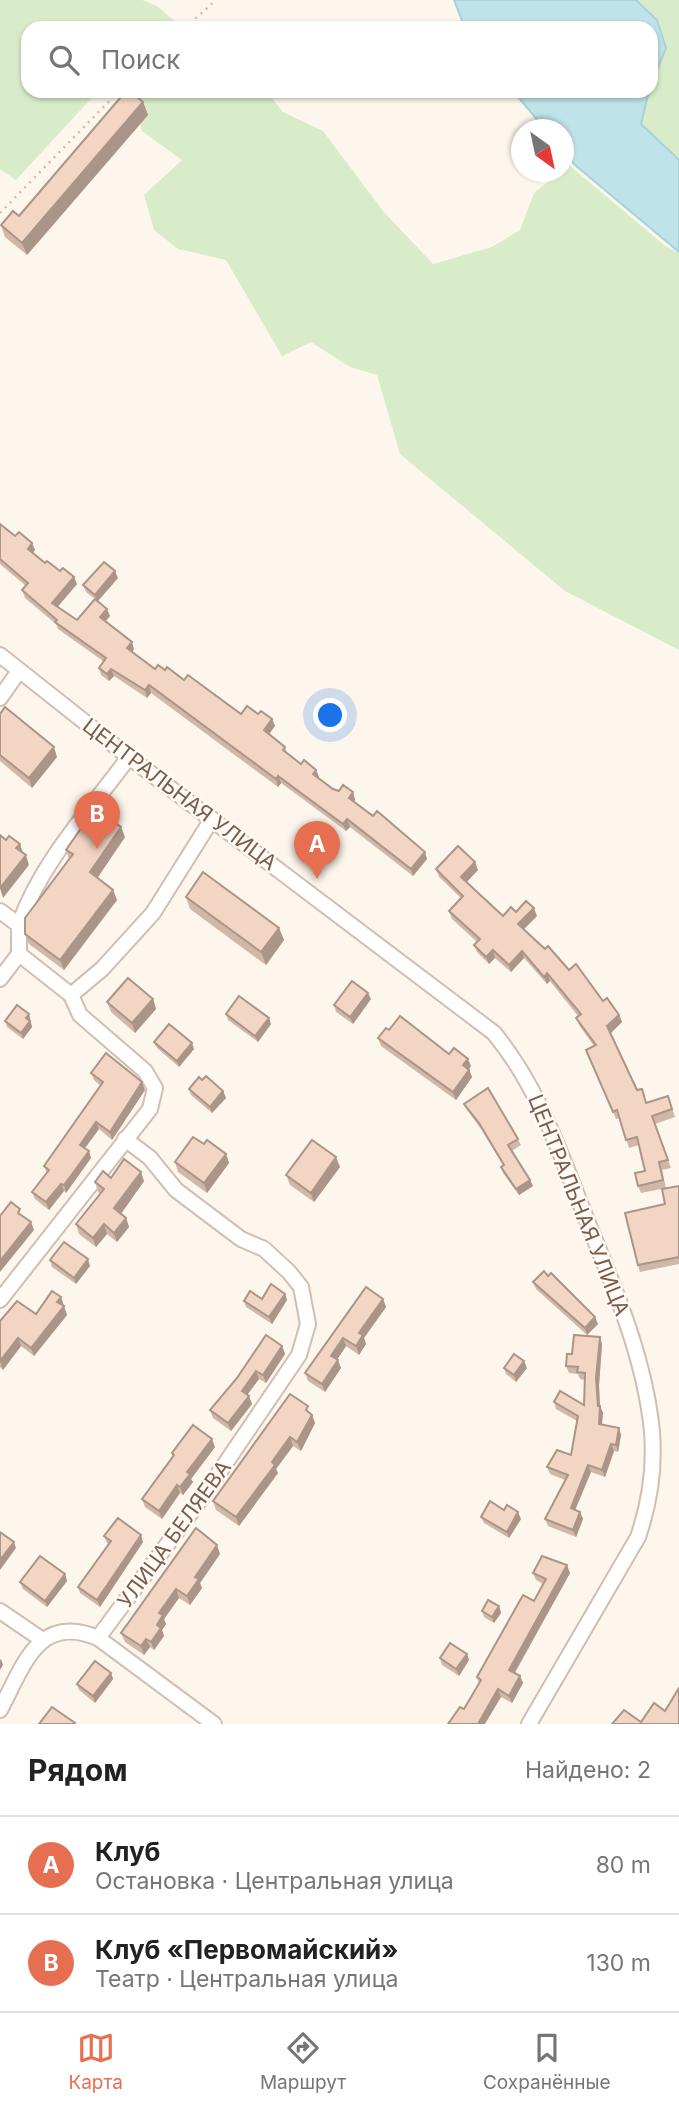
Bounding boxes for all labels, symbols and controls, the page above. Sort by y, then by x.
search box [21,21,658,98]
icon: search [45,41,83,79]
text: Поиск [101,44,180,75]
north arrow [511,119,574,182]
your location [313,698,347,732]
street label: ЦЕНТРАЛЬНАЯ УЛИЦА [78,713,282,875]
pin: B [74,791,120,849]
pin: A [294,821,340,879]
street label: ЦЕНТРАЛЬНАЯ УЛИЦА [523,1091,635,1319]
street label: УЛИЦА БЕЛЯЕВА [112,1455,236,1613]
text: Рядом [28,1752,128,1788]
text: Найдено: 2 [525,1756,651,1784]
text: Клуб [95,1836,160,1867]
text: A [42,1851,60,1879]
text: 80 m [596,1851,651,1879]
text: Остановка · Центральная улица [95,1867,454,1895]
text: Клуб «Первомайский» [95,1934,398,1965]
text: B [43,1949,59,1977]
text: 130 m [586,1949,651,1977]
text: Театр · Центральная улица [95,1965,398,1993]
tab: Карта [68,2029,123,2094]
tab: Маршрут [260,2029,346,2094]
tab: Сохранённые [483,2029,611,2094]

